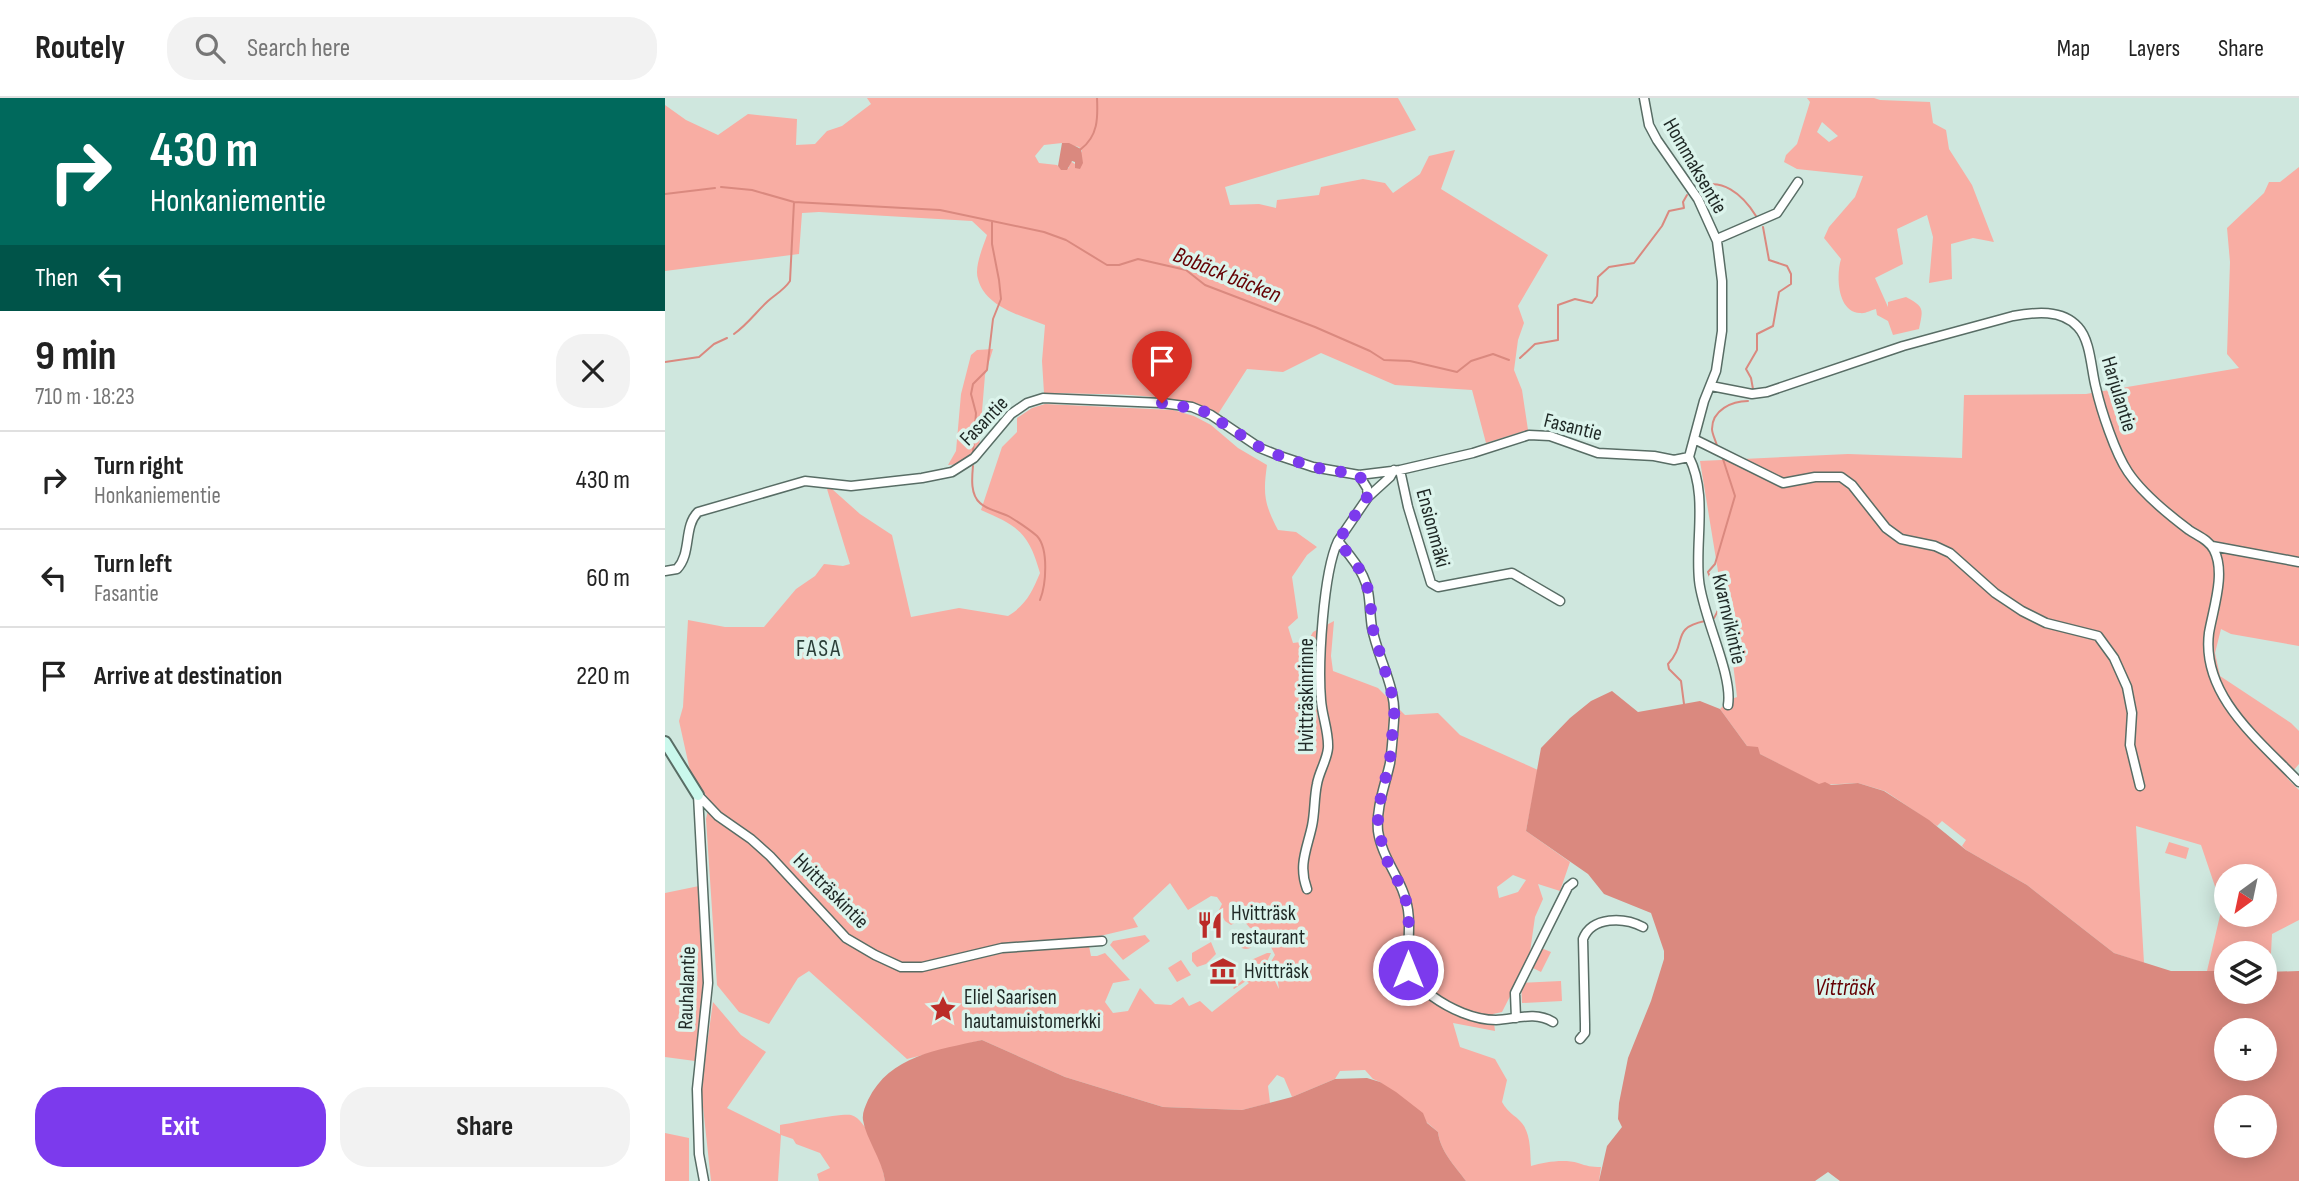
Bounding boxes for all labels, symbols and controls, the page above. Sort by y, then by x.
search box [167,17,657,80]
text: Routely [35,28,125,68]
icon: search [191,29,229,67]
text: Search here [247,33,350,64]
text: Map [2057,34,2090,63]
text: Layers [2128,34,2180,63]
text: Share [2218,34,2264,63]
street label: Hommaksentie [1658,114,1732,218]
text: 430 m [150,122,258,181]
icon: right [35,126,126,217]
text: Honkaniementie [150,182,326,221]
water label: Bobäck bäcken [1169,241,1285,309]
icon: left [92,259,130,297]
text: Then [35,263,78,294]
text: 9 min [35,331,117,382]
pin [1132,331,1192,403]
button: close [556,334,630,408]
icon: arrive [1143,342,1181,380]
street label: Harjulantie [2096,353,2142,435]
text: 710 m · 18:23 [35,383,135,411]
street label: Fasantie [954,391,1014,451]
street label: Fasantie [1541,408,1605,446]
text: Turn right [94,451,183,482]
icon: right [35,461,73,499]
text: 430 m [576,465,630,496]
text: Honkaniementie [94,482,221,510]
street label: Ensionmäki [1411,486,1455,570]
text: Turn left [94,549,172,580]
icon: left [35,559,73,597]
text: 60 m [586,563,630,594]
street label: Kvarnvikintie [1707,572,1751,666]
text: Fasantie [94,580,159,608]
district label: FASA [796,635,842,663]
street label: Hvitträskinrinne [1294,638,1319,752]
icon: arrive [35,657,73,695]
text: Arrive at destination [94,661,282,692]
text: 220 m [576,661,630,692]
street label: Hvitträskintie [788,848,874,934]
north arrow [2214,864,2277,928]
map controls [2214,864,2277,1158]
place label: Hvitträsk restaurant [1231,901,1305,950]
restaurant icon: Hvitträsk restaurant [1195,910,1225,940]
position arrow [1371,933,1445,1007]
button: layers [2214,941,2277,1004]
street label: Rauhalantie [673,946,701,1030]
museum icon: Hvitträsk [1208,956,1238,986]
place label: Hvitträsk [1244,959,1309,984]
water label: Vitträsk [1815,974,1876,1002]
place label: Eliel Saarisen hautamuistomerkki [964,985,1101,1034]
place icon: Eliel Saarisen hautamuistomerkki [928,994,958,1024]
button: + [2214,1018,2277,1081]
button: Exit [35,1087,326,1167]
button: Share [340,1087,630,1167]
button: − [2214,1095,2277,1158]

